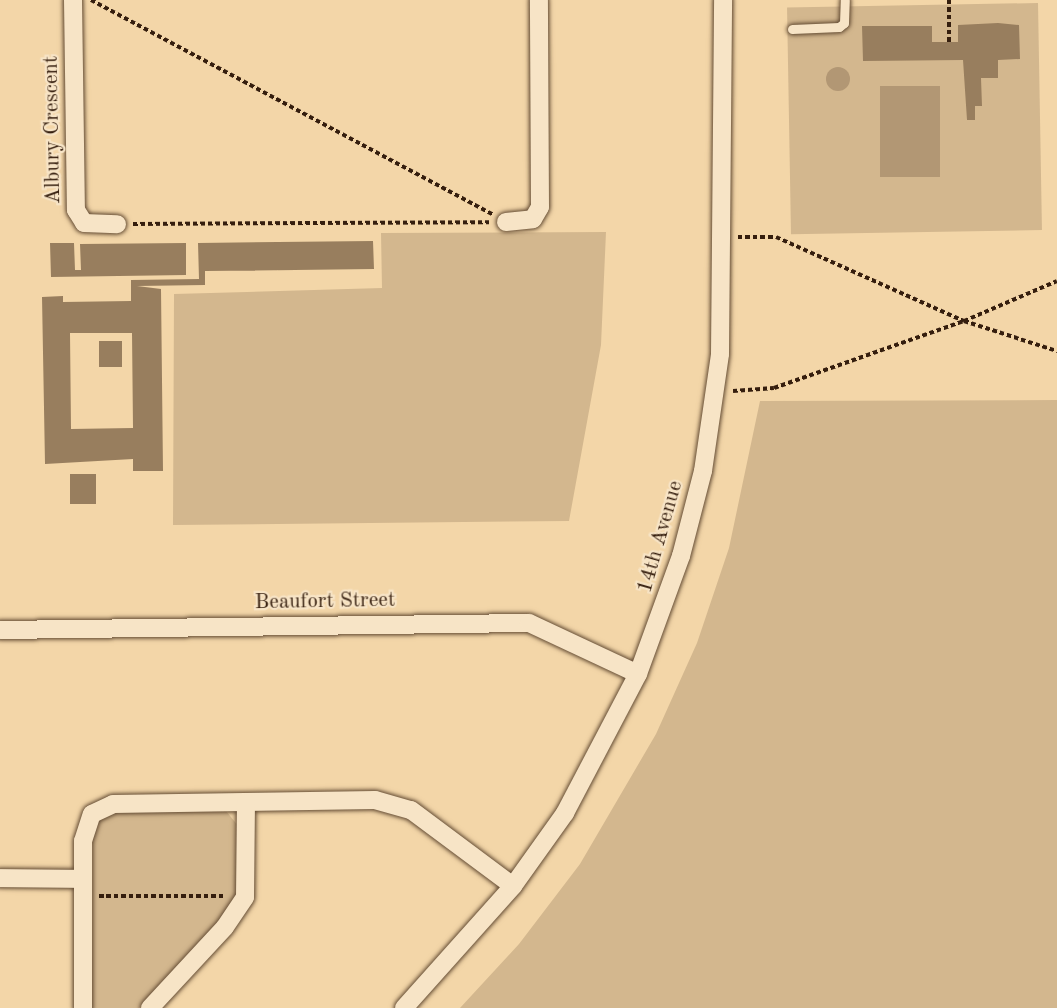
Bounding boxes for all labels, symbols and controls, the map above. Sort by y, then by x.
street label: Albury Crescent [39,56,67,204]
street label: 14th Avenue [633,478,689,596]
street label: Beaufort Street [255,588,395,616]

